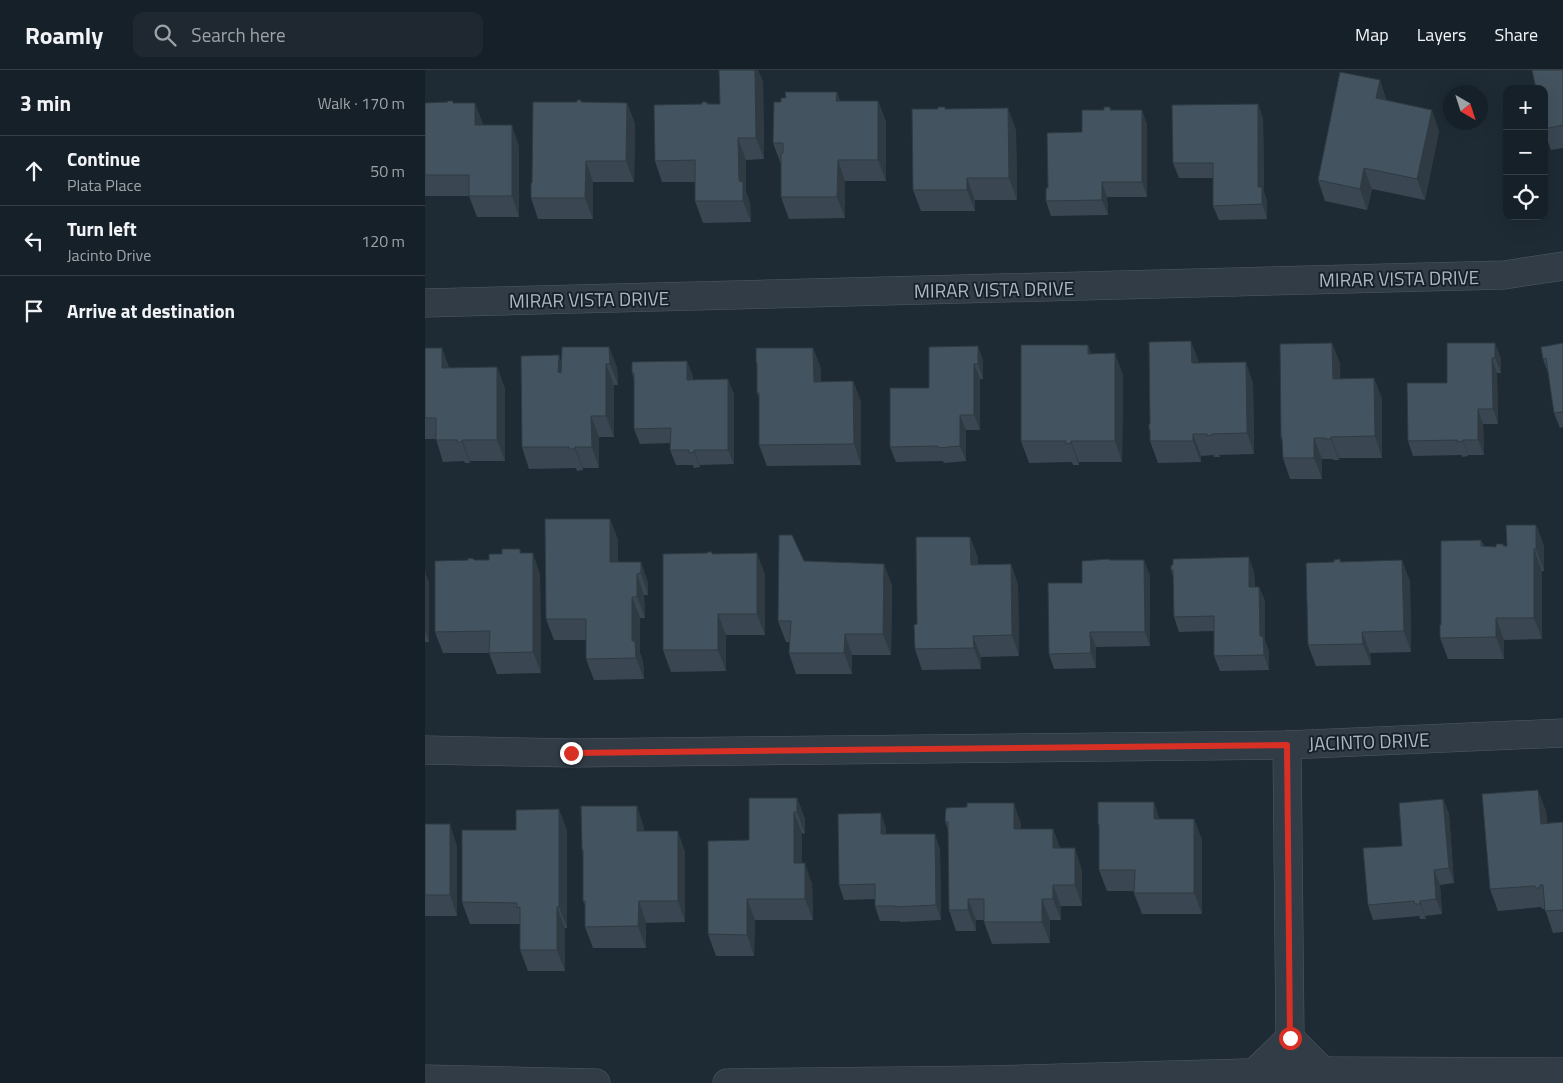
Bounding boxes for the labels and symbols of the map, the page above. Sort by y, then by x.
north arrow [1443,85,1488,130]
street label: MIRAR VISTA DRIVE [1319,262,1479,294]
street label: MIRAR VISTA DRIVE [914,273,1074,305]
street label: MIRAR VISTA DRIVE [509,283,669,315]
street label: JACINTO DRIVE [1308,724,1430,758]
route end [560,742,583,765]
route start [1279,1027,1302,1050]

